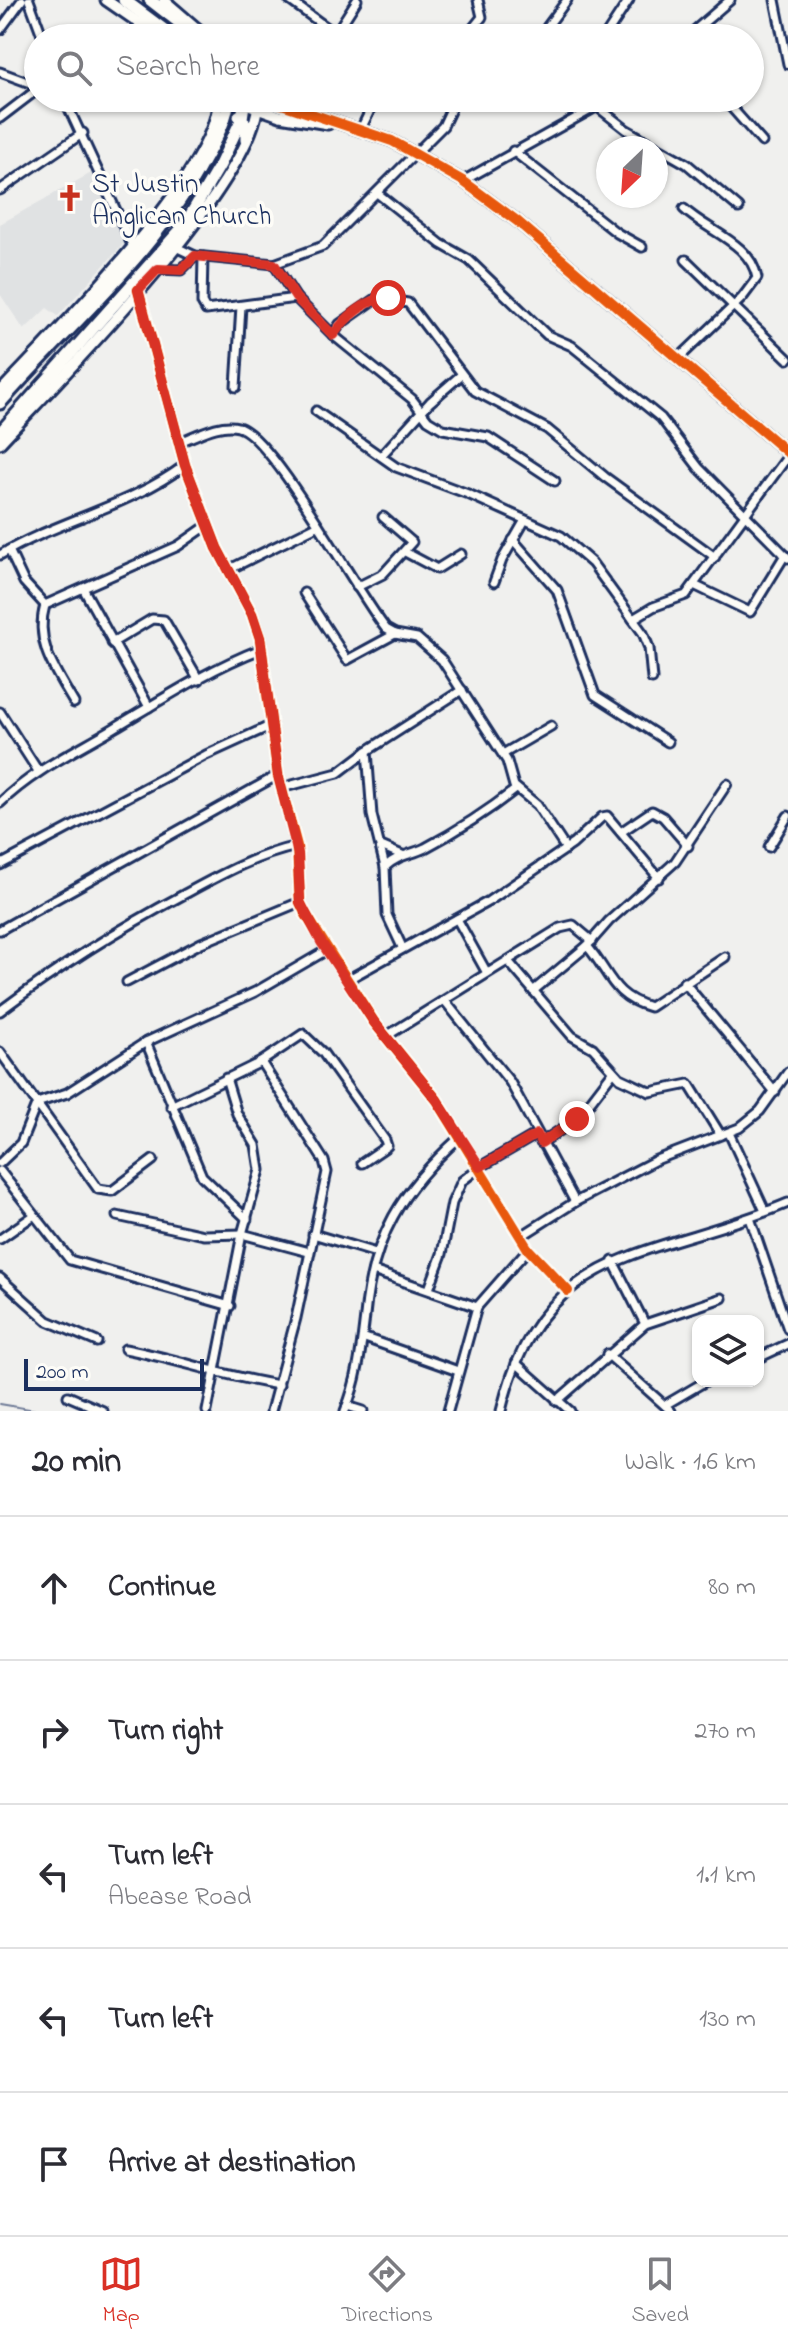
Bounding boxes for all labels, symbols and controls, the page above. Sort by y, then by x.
search box [24,24,764,112]
icon: search [52,46,96,90]
text: Search here [116,46,260,90]
north arrow [596,136,668,208]
place label: St Justin Anglican Church [92,165,272,238]
church icon: St Justin Anglican Church [55,183,85,213]
route start [370,280,406,316]
route end [559,1101,595,1137]
map controls [692,1315,764,1387]
button: layers [692,1315,764,1387]
scale bar [24,1355,204,1391]
text: 200 m [36,1357,89,1389]
text: 20 min [32,1438,121,1488]
text: Walk · 1.6 km [624,1444,756,1482]
icon: ahead [32,1566,76,1610]
text: Continue [108,1566,216,1610]
text: 80 m [708,1569,756,1607]
icon: right [32,1710,76,1754]
text: Turn right [108,1710,223,1754]
text: 270 m [694,1713,756,1751]
text: Turn left [108,1835,213,1879]
icon: left [32,1854,76,1898]
text: 1.1 km [696,1857,756,1895]
text: Abease Road [108,1879,251,1917]
icon: left [32,1998,76,2042]
text: Turn left [108,1998,213,2042]
text: 130 m [699,2001,756,2039]
icon: arrive [32,2142,76,2186]
text: Arrive at destination [108,2142,356,2186]
tab: Map [99,2252,143,2332]
tab: Directions [342,2252,433,2332]
tab: Saved [631,2252,689,2332]

